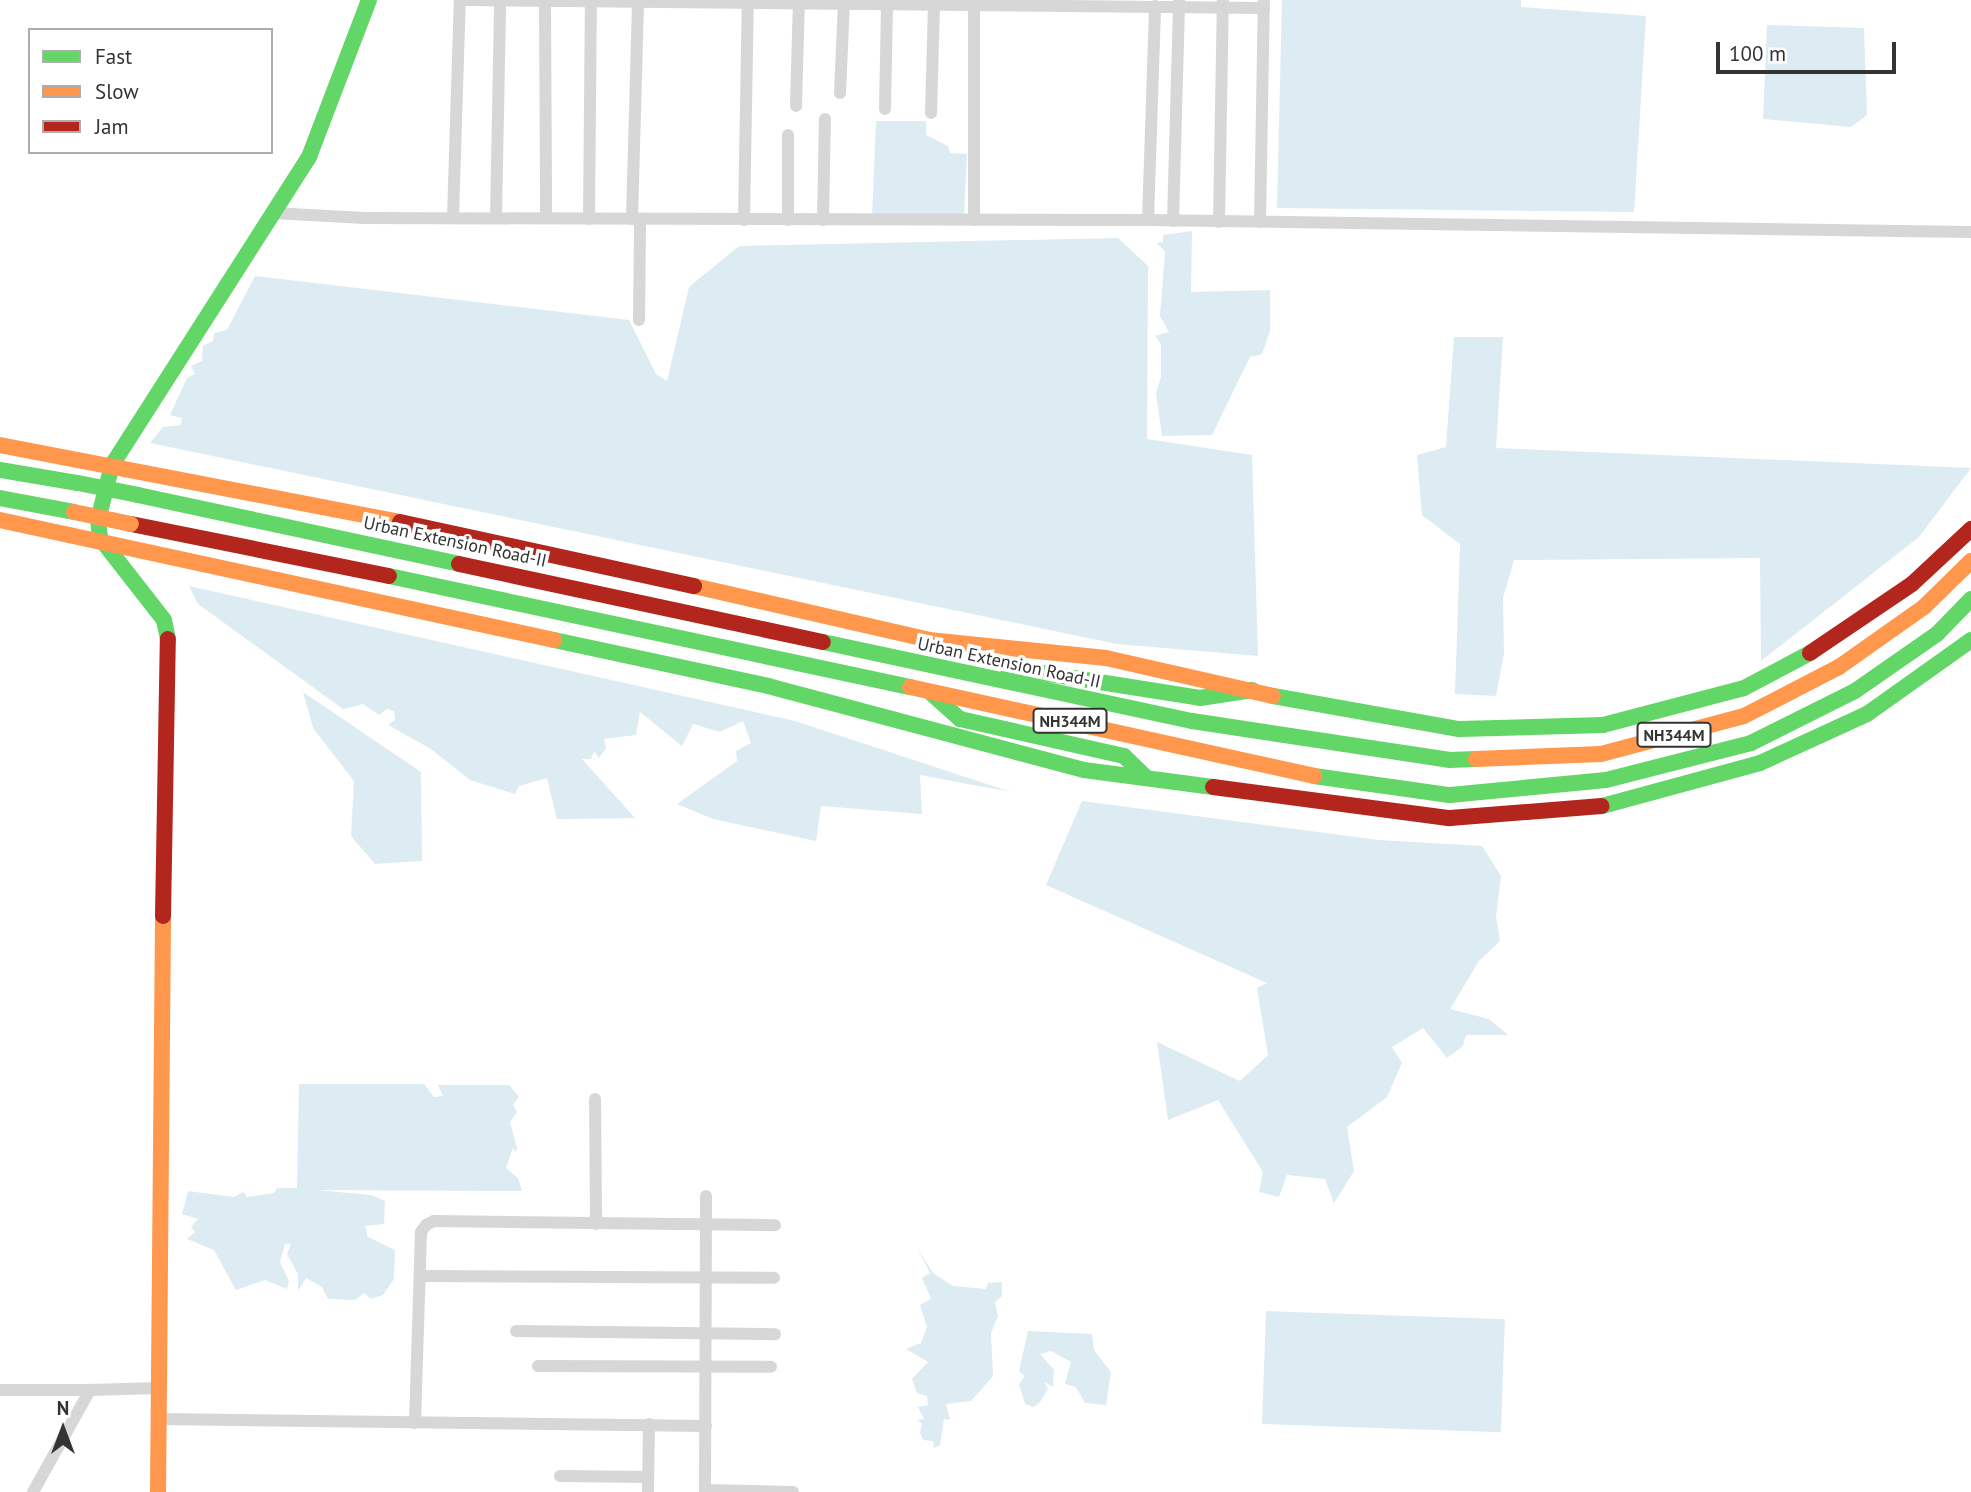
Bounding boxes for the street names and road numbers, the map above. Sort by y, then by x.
street label: Urban Extension Road-II [361,512,549,572]
street label: Urban Extension Road-II [915,633,1103,693]
road number: NH344M [1032,708,1108,734]
road number: NH344M [1636,722,1712,748]

